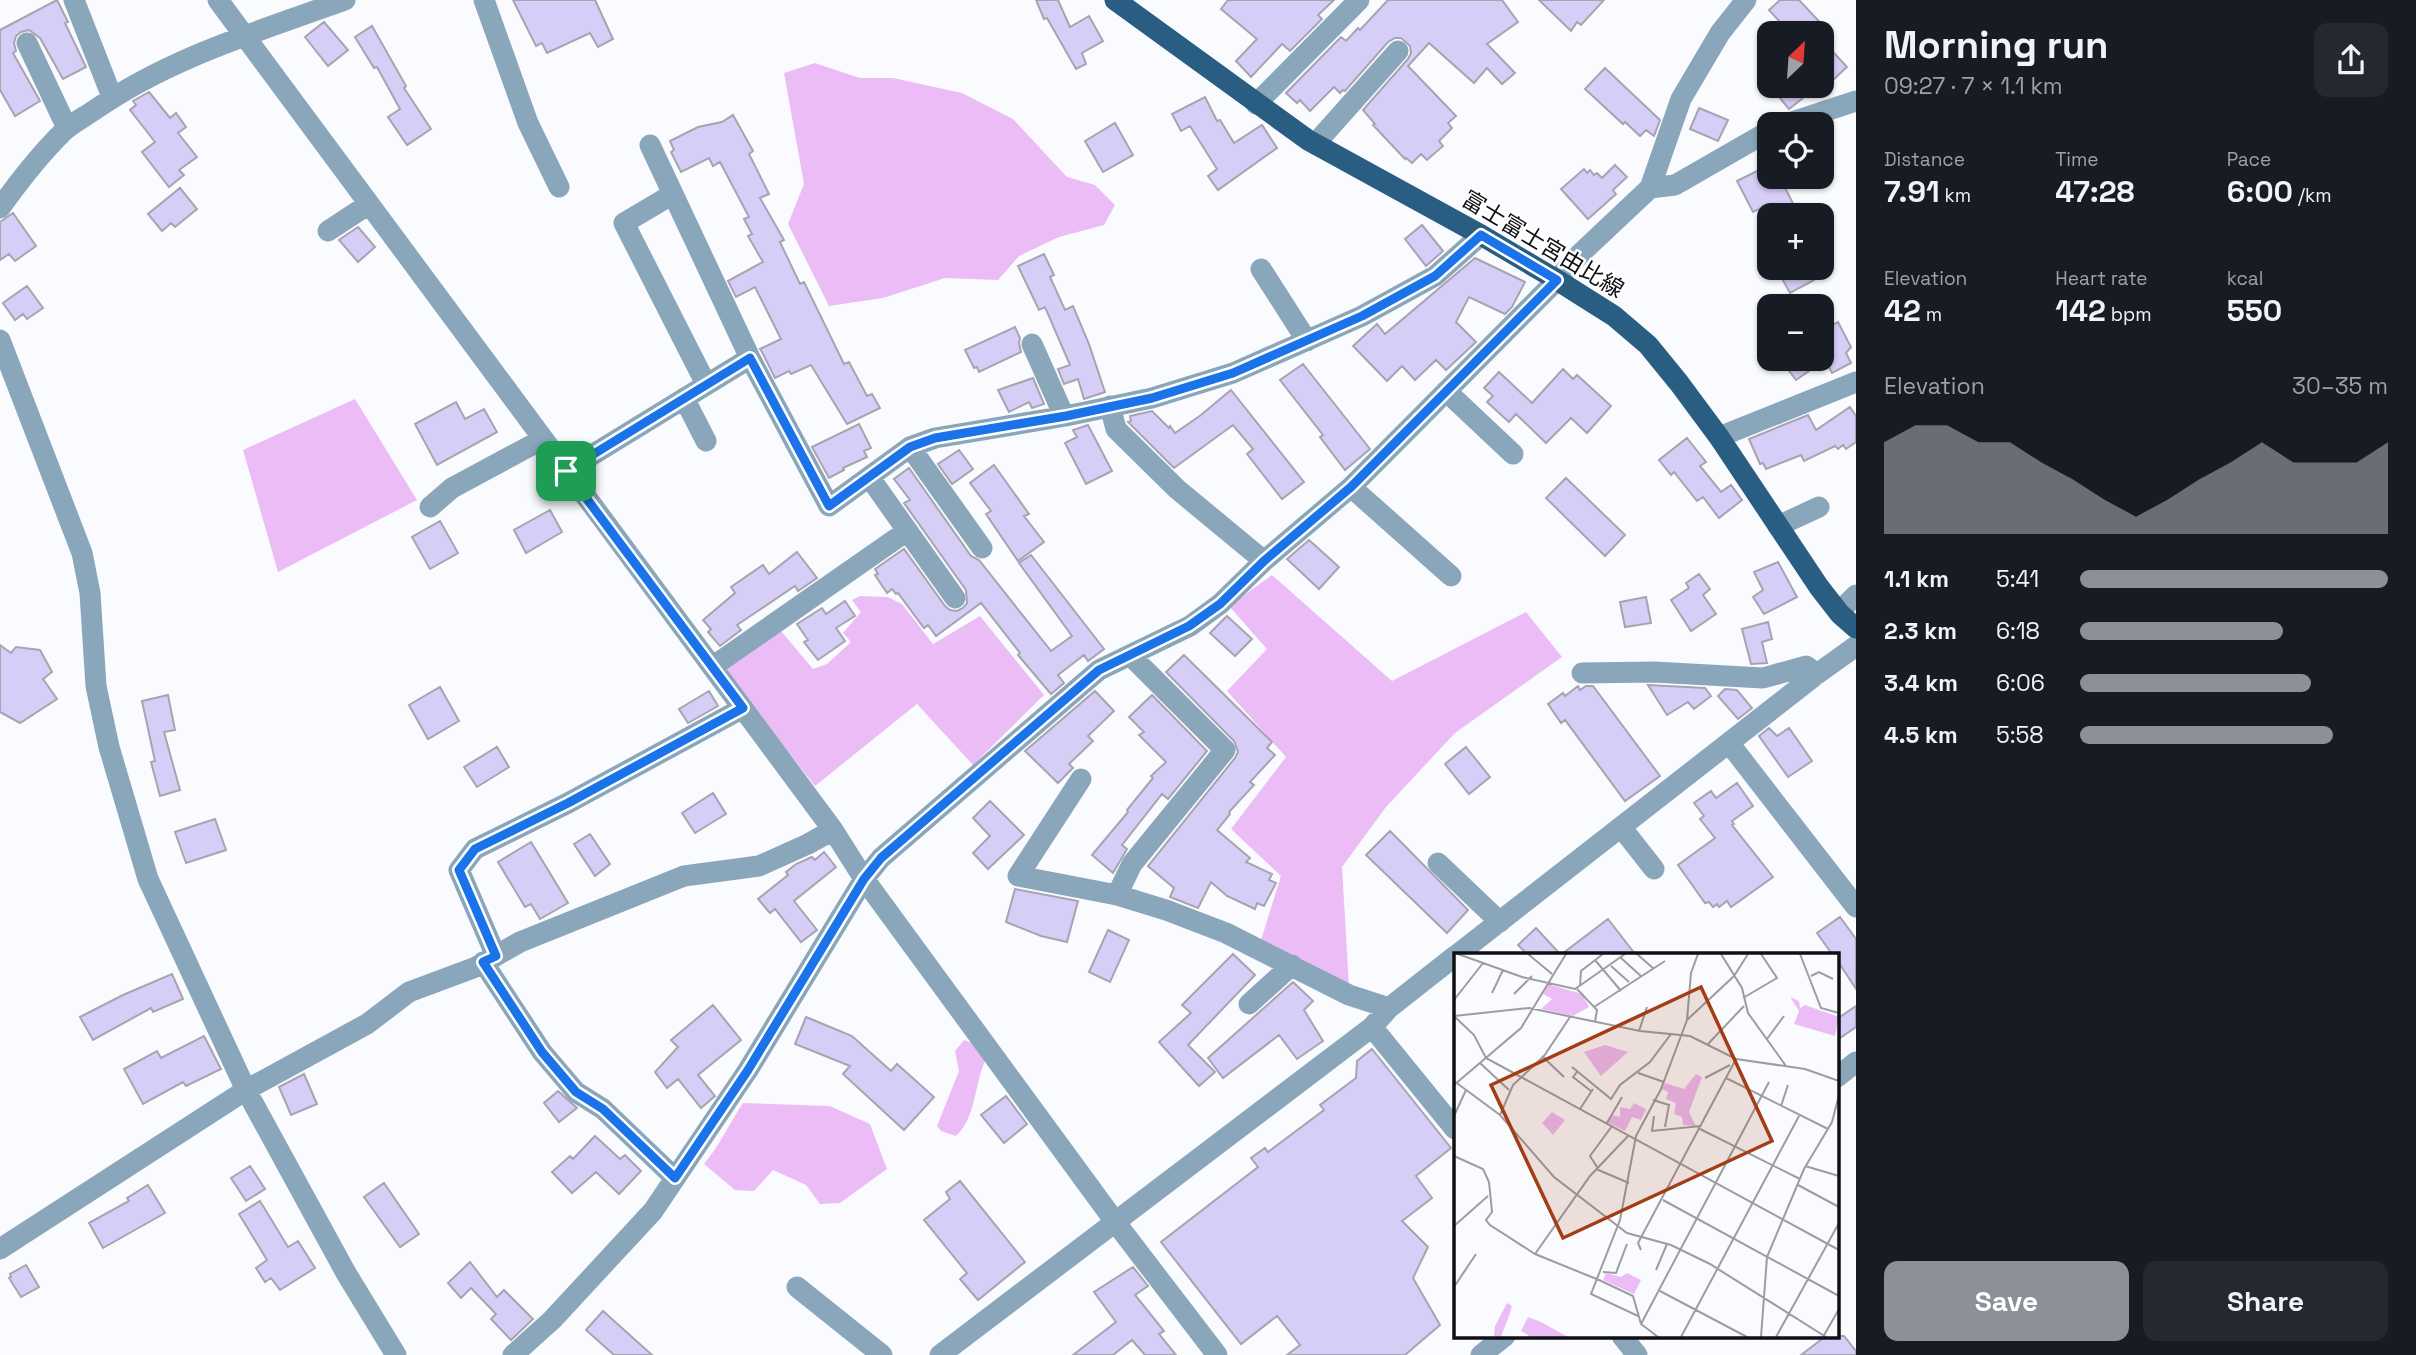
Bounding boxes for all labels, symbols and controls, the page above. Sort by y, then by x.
north arrow [1757,21,1834,98]
map controls [1757,21,1834,371]
text: Morning run [1884,21,2109,69]
button: share [2314,23,2388,97]
text: 09:27 · 7 × 1.1 km [1884,71,2063,101]
button: locate [1757,112,1834,189]
text: Distance [1884,147,1965,172]
text: Time [2055,147,2099,172]
text: Pace [2227,147,2271,172]
text: 7.91 [1884,172,1940,211]
text: 47:28 [2055,172,2135,211]
text: 6:00 [2227,172,2293,211]
text: km [1940,183,1971,208]
text: /km [2293,183,2332,208]
street label: 富士富士宮由比線 [1456,184,1630,304]
button: + [1757,203,1834,280]
text: Elevation [1884,266,1967,291]
text: Heart rate [2055,266,2148,291]
text: kcal [2227,266,2263,291]
text: 42 [1884,291,1921,330]
text: 142 [2055,291,2106,330]
text: 550 [2227,291,2282,330]
button: − [1757,294,1834,371]
text: m [1921,302,1942,327]
text: bpm [2106,302,2152,327]
text: Elevation [1884,371,1985,401]
text: 30–35 m [2292,371,2388,401]
pin [536,441,596,501]
icon: arrive [547,452,585,490]
text: 1.1 km [1884,564,1949,594]
text: 5:41 [1996,564,2039,594]
text: 2.3 km [1884,616,1957,646]
text: 6:18 [1996,616,2040,646]
text: 3.4 km [1884,668,1958,698]
text: 6:06 [1996,668,2045,698]
text: 4.5 km [1884,720,1958,750]
text: 5:58 [1996,720,2044,750]
inset map [1454,953,1839,1338]
button: Save [1884,1261,2129,1341]
button: Share [2143,1261,2388,1341]

